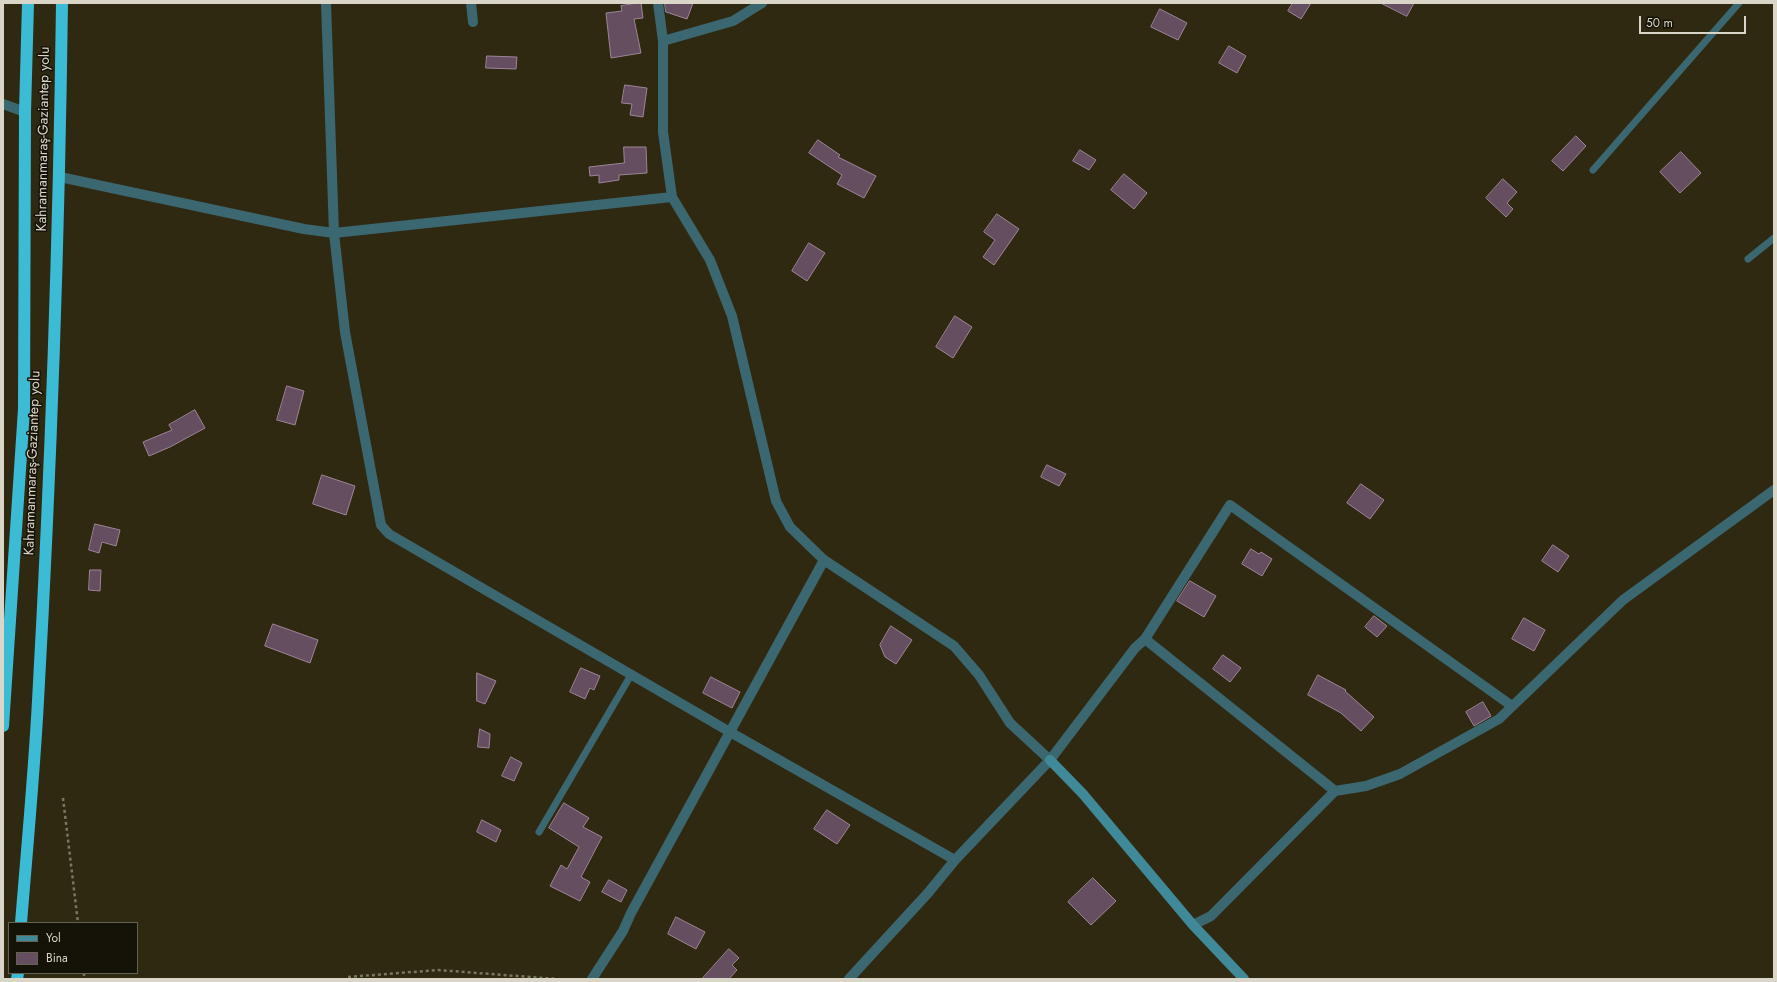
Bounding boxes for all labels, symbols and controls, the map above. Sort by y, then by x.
scale bar [1641,8,1748,34]
text: 50 m [1646,14,1673,32]
street label: Kahramanmaraş-Gaziantep yolu [34,46,54,232]
street label: Kahramanmaraş-Gaziantep yolu [21,370,45,556]
legend [8,922,138,974]
text: Yol [46,929,61,947]
text: Bina [46,949,68,967]

